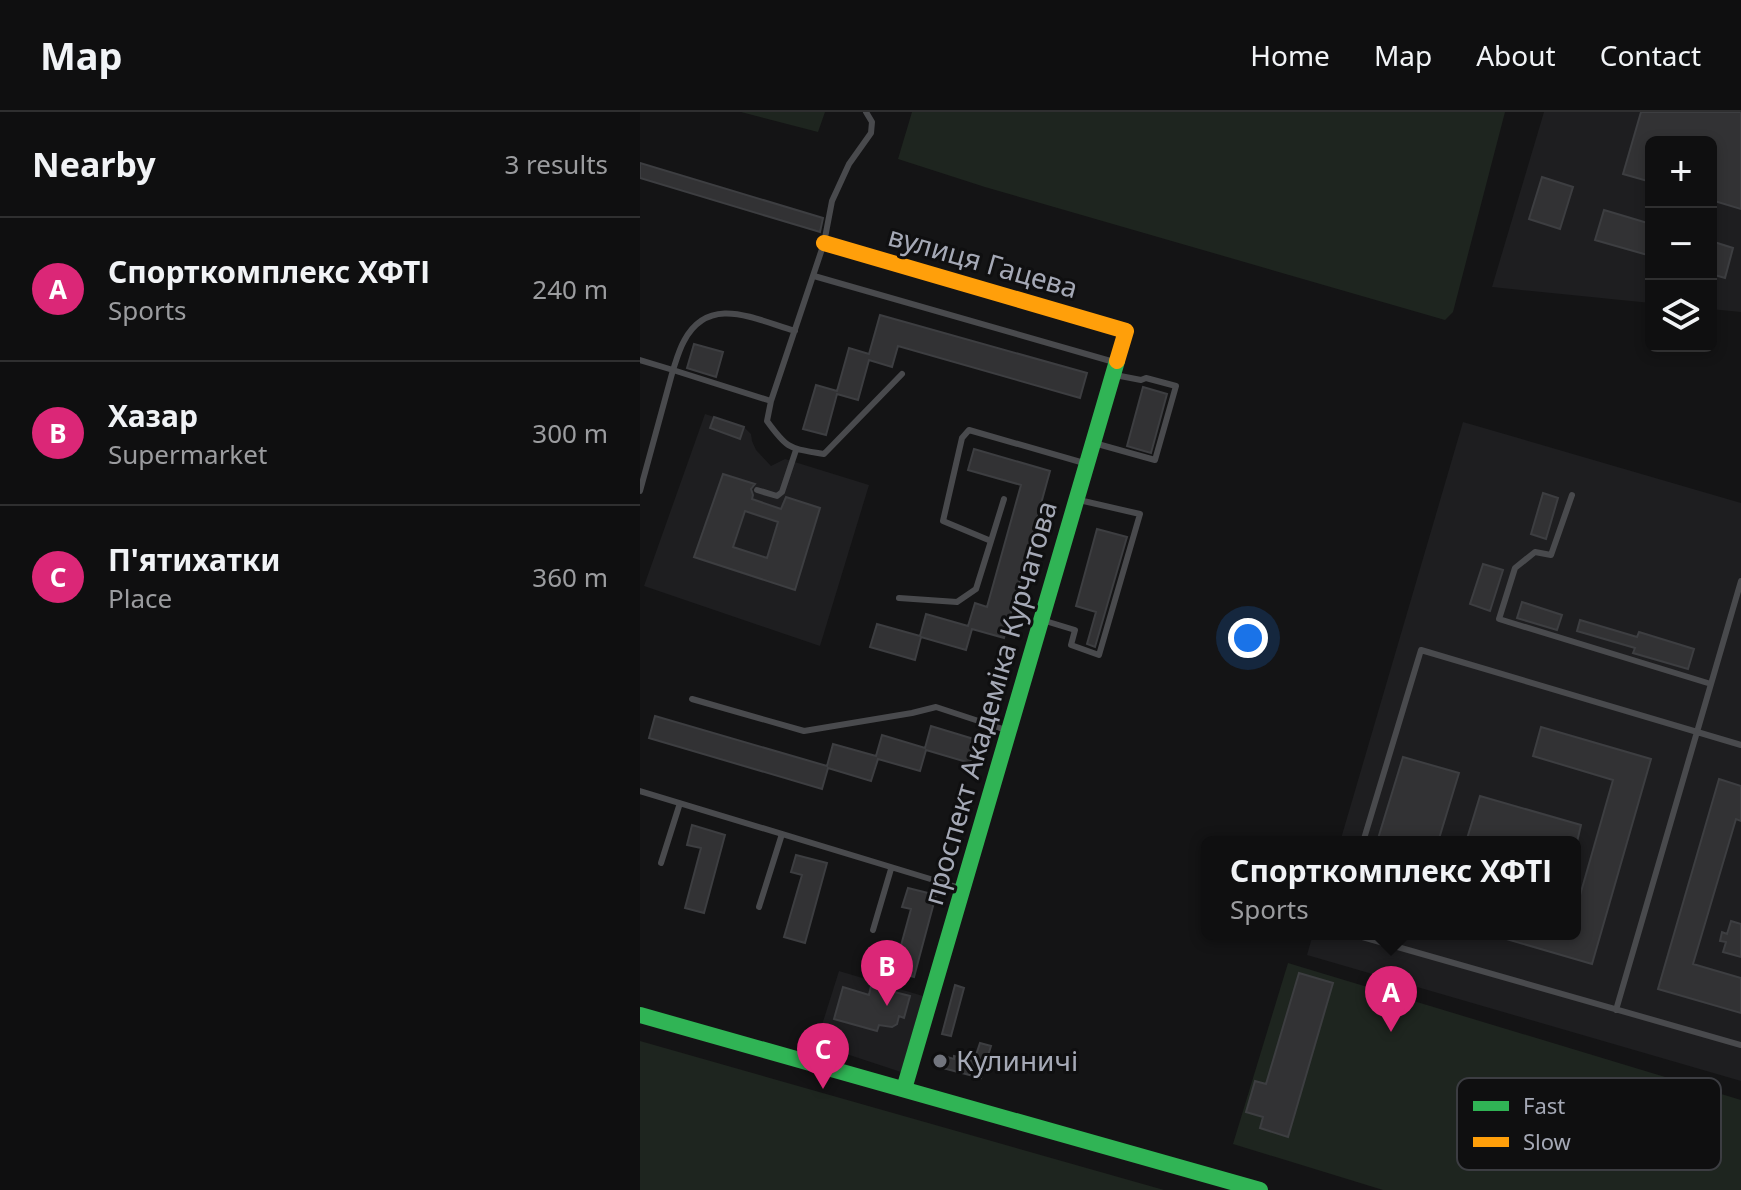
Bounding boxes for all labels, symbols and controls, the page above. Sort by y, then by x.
text: Map [40,29,123,81]
text: Home [1250,36,1330,74]
text: Map [1374,36,1432,74]
text: About [1476,36,1556,74]
text: Contact [1600,36,1701,74]
map controls [1645,136,1717,352]
button: + [1645,136,1717,208]
text: Nearby [32,141,156,187]
text: 3 results [504,146,608,182]
button: − [1645,208,1717,280]
street label: вулиця Гацева [884,216,1082,306]
text: Спорткомплекс ХФТІ [108,251,430,292]
text: A [49,271,67,307]
text: 240 m [532,271,608,307]
button: layers [1645,280,1717,352]
text: Sports [108,292,187,328]
text: Хазар [108,395,198,436]
text: B [49,415,67,451]
text: 300 m [532,415,608,451]
text: Supermarket [108,436,267,472]
street label: проспект Академіка Курчатова [913,496,1065,909]
text: П'ятихатки [108,539,281,580]
text: C [50,559,66,595]
text: 360 m [532,559,608,595]
text: Place [108,580,172,616]
your location [1228,618,1268,658]
popup [1201,836,1581,940]
text: Спорткомплекс ХФТІ [1230,850,1552,891]
text: Sports [1230,891,1309,927]
pin: B [861,940,913,1006]
pin: A [1365,966,1417,1032]
pin: C [797,1023,849,1089]
place label: Кулиничі [956,1041,1078,1079]
marker: Кулиничі [931,1052,949,1070]
legend [1457,1078,1721,1170]
text: Fast [1523,1090,1565,1120]
text: Slow [1523,1126,1572,1156]

